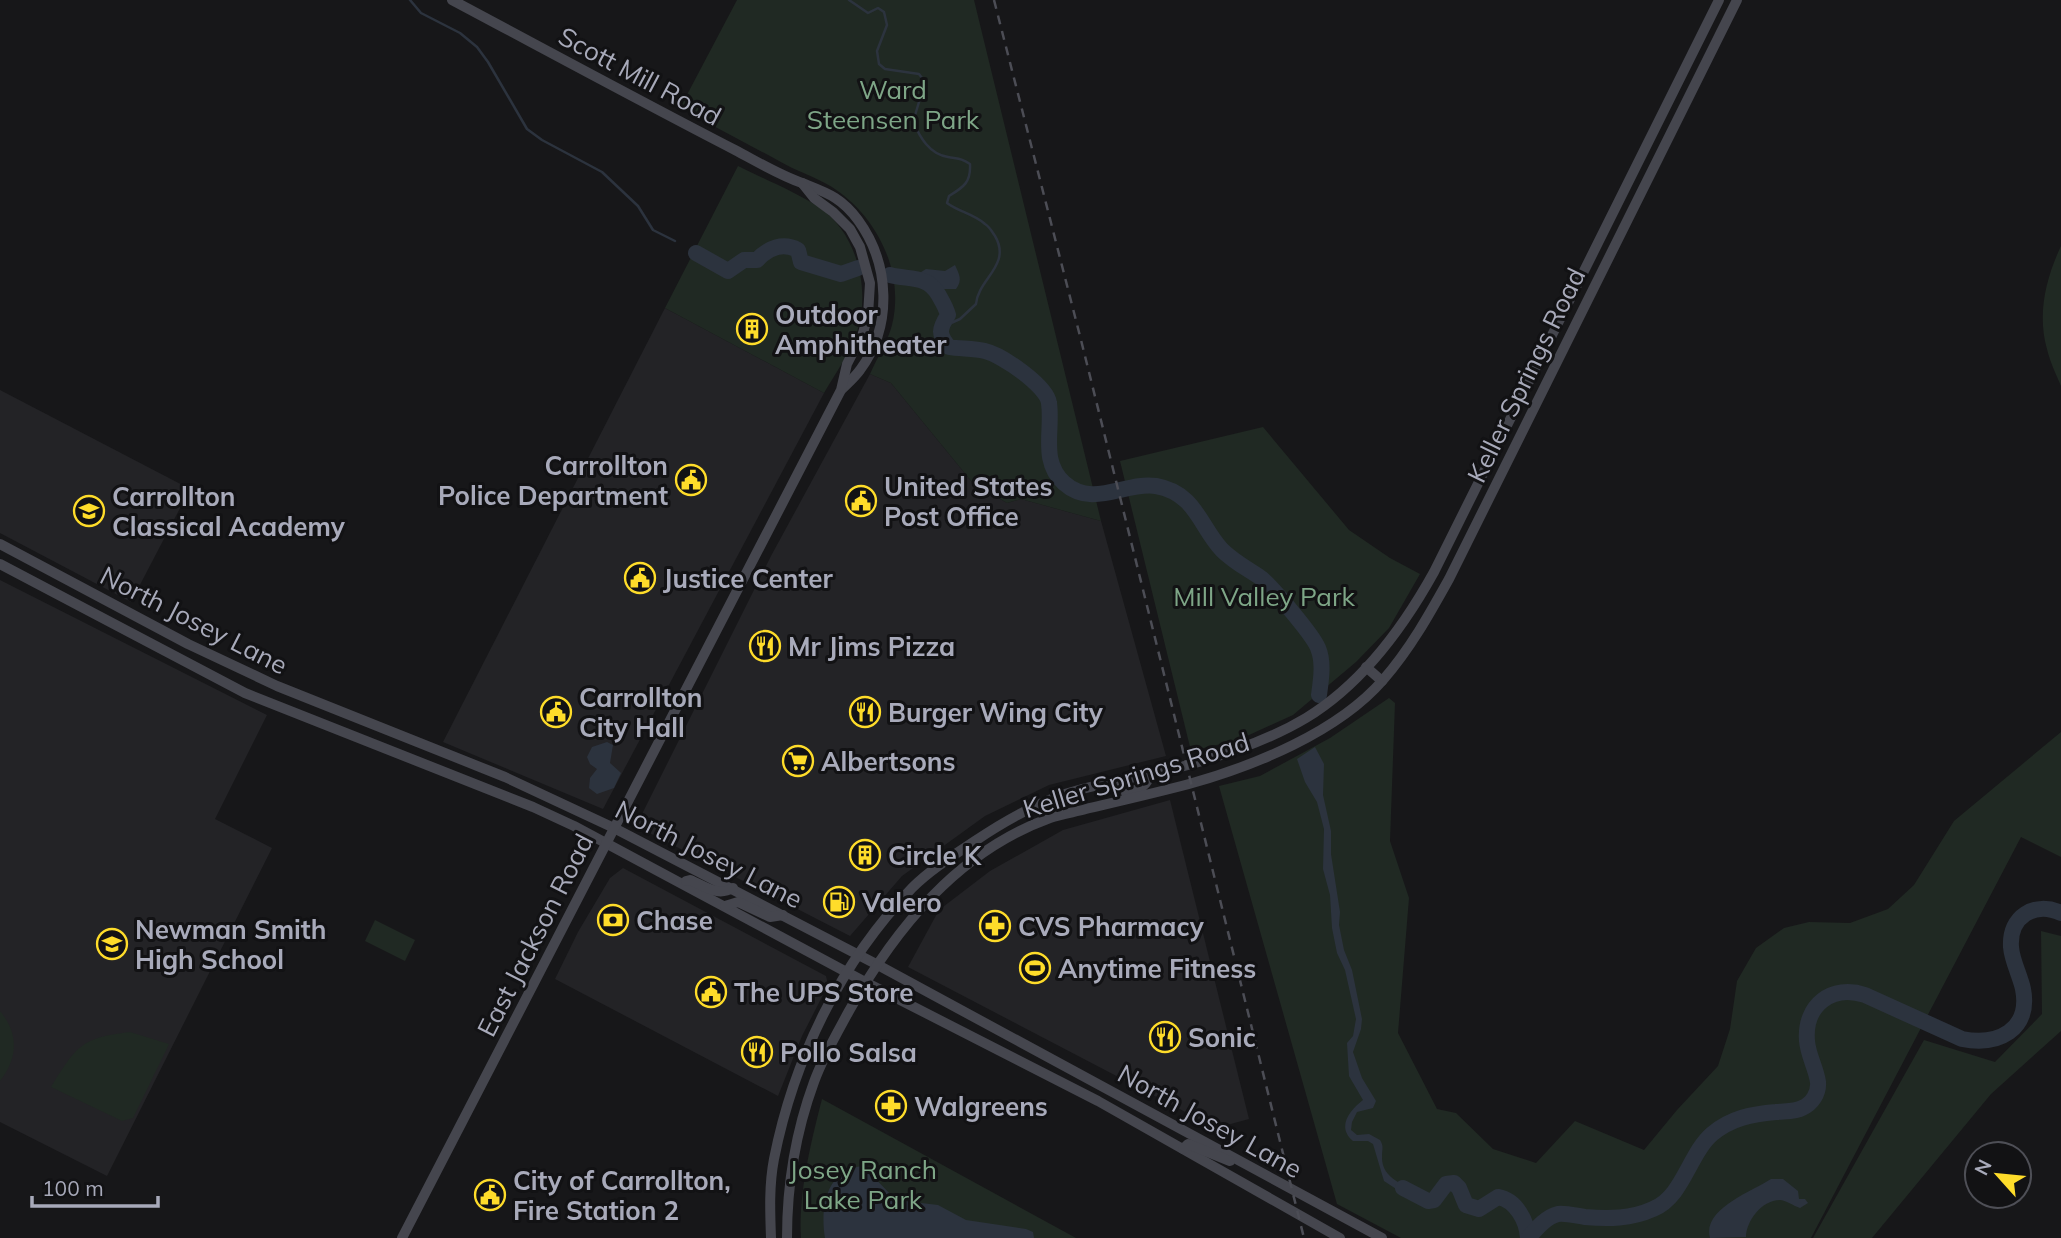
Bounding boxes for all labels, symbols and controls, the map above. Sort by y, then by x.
street label: Scott Mill Road [553,19,727,133]
park label: Ward Steensen Park [807,73,980,136]
street label: Keller Springs Road [1460,262,1592,488]
place label: Outdoor Amphitheater [775,298,947,361]
building icon: Outdoor Amphitheater [735,312,769,346]
place label: Carrollton Police Department [438,449,668,512]
public building icon: Carrollton Police Department [674,463,708,497]
place label: United States Post Office [884,470,1053,533]
place label: Carrollton Classical Academy [112,480,346,543]
public building icon: United States Post Office [844,484,878,518]
school or university icon: Carrollton Classical Academy [72,494,106,528]
street label: North Josey Lane [95,559,293,681]
public building icon: Justice Center [623,561,657,595]
place label: Justice Center [663,562,833,595]
park label: Mill Valley Park [1173,580,1355,613]
restaurant icon: Mr Jims Pizza [748,629,782,663]
place label: Mr Jims Pizza [788,630,955,663]
place label: Carrollton City Hall [579,681,702,744]
public building icon: Carrollton City Hall [539,695,573,729]
restaurant icon: Burger Wing City [848,695,882,729]
place label: Burger Wing City [888,696,1104,729]
street label: Keller Springs Road [1019,725,1253,825]
supermarket icon: Albertsons [781,744,815,778]
place label: Albertsons [821,745,956,778]
street label: North Josey Lane [610,793,808,915]
street label: East Jackson Road [470,828,600,1042]
building icon: Circle K [848,838,882,872]
place label: Circle K [888,839,983,872]
fuel station icon: Valero [822,885,856,919]
place label: Valero [861,886,942,919]
bank icon: Chase [596,903,630,937]
place label: Chase [636,904,713,937]
pharmacy icon: CVS Pharmacy [978,909,1012,943]
place label: CVS Pharmacy [1018,910,1205,943]
place label: Newman Smith High School [135,913,326,976]
school or university icon: Newman Smith High School [95,927,129,961]
sports icon: Anytime Fitness [1018,951,1052,985]
place label: Anytime Fitness [1058,952,1256,985]
public building icon: The UPS Store [694,975,728,1009]
place label: The UPS Store [734,976,914,1009]
restaurant icon: Sonic [1148,1020,1182,1054]
place label: Sonic [1188,1021,1256,1054]
restaurant icon: Pollo Salsa [740,1035,774,1069]
place label: Pollo Salsa [780,1036,917,1069]
street label: North Josey Lane [1112,1057,1308,1185]
pharmacy icon: Walgreens [874,1089,908,1123]
place label: Walgreens [914,1090,1048,1123]
north arrow [1963,1140,2033,1210]
park label: Josey Ranch Lake Park [789,1153,937,1216]
text: N [1969,1155,1997,1179]
scale bar [32,1164,158,1208]
place label: City of Carrollton, Fire Station 2 [513,1164,731,1227]
text: 100 m [42,1175,104,1201]
public building icon: City of Carrollton, Fire Station 2 [473,1178,507,1212]

